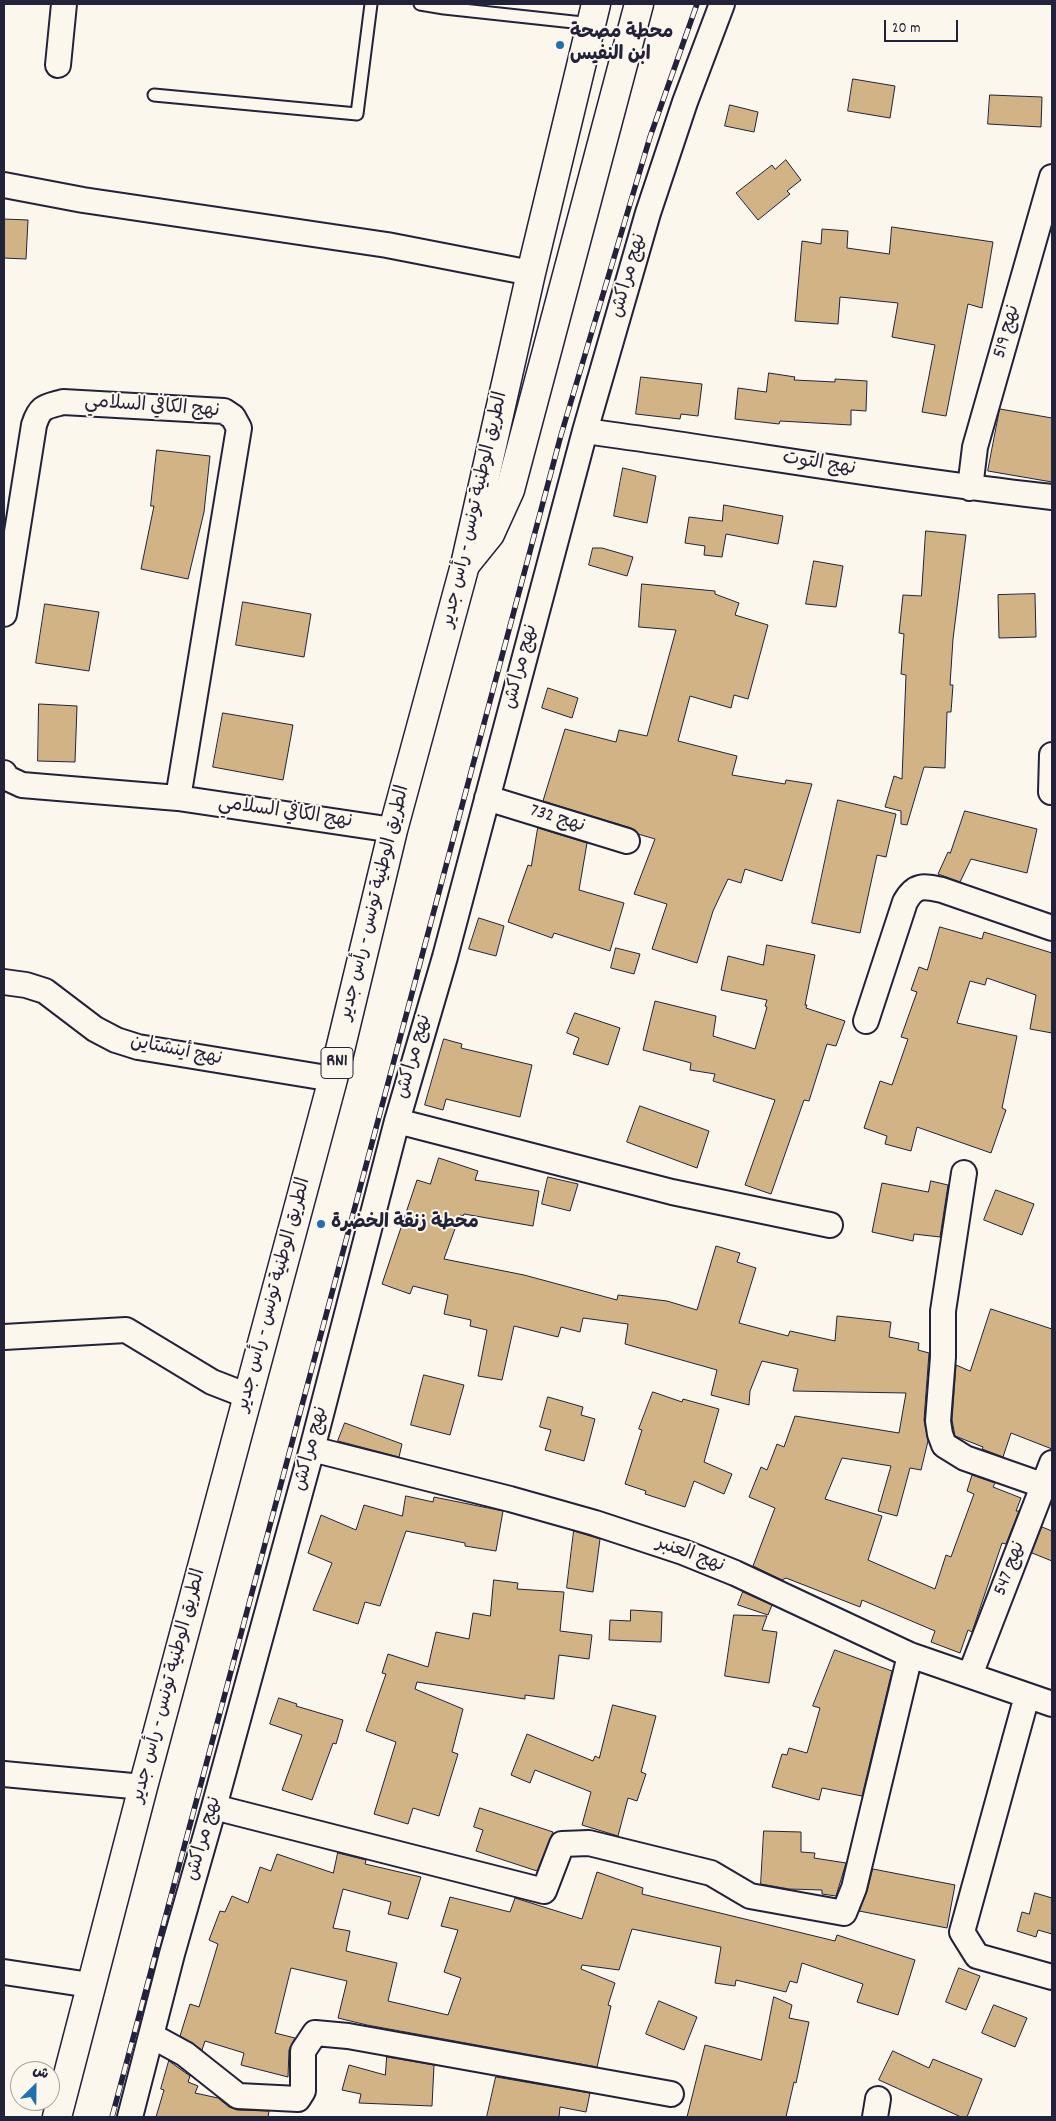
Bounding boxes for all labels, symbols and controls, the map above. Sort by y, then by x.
scale bar [886,10,960,42]
text: 20 m [892,18,920,40]
place label: محطة مصحة ابن النفيس [570,23,673,67]
marker: محطة مصحة ابن النفيس [554,39,566,51]
street label: نهج مراكش [607,231,653,321]
street label: نهج 519 [990,303,1026,361]
street label: الطريق الوطنية تونس - رأس جدير [438,390,514,630]
street label: نهج الكافي السلامي [84,392,220,424]
street label: نهج التوت [781,448,857,482]
street label: نهج مراكش [500,622,544,712]
street label: الطريق الوطنية تونس - رأس جدير [336,783,416,1023]
street label: نهج الكافي السلامي [216,793,354,835]
street label: نهج 732 [527,801,587,839]
street label: نهج مراكش [392,1012,438,1102]
street label: نهج أينشتاين [128,1032,224,1072]
road number: RN1 [321,1048,353,1078]
street label: الطريق الوطنية تونس - رأس جدير [233,1176,317,1414]
place label: محطة زنقة الخضرة [331,1213,479,1235]
marker: محطة زنقة الخضرة [315,1218,327,1230]
street label: نهج مراكش [290,1404,334,1494]
street label: نهج العنبر [653,1533,727,1579]
street label: نهج 547 [990,1539,1032,1599]
street label: الطريق الوطنية تونس - رأس جدير [128,1567,212,1805]
street label: نهج مراكش [182,1794,228,1884]
north arrow [10,2061,60,2111]
text: ش [29,2061,51,2085]

